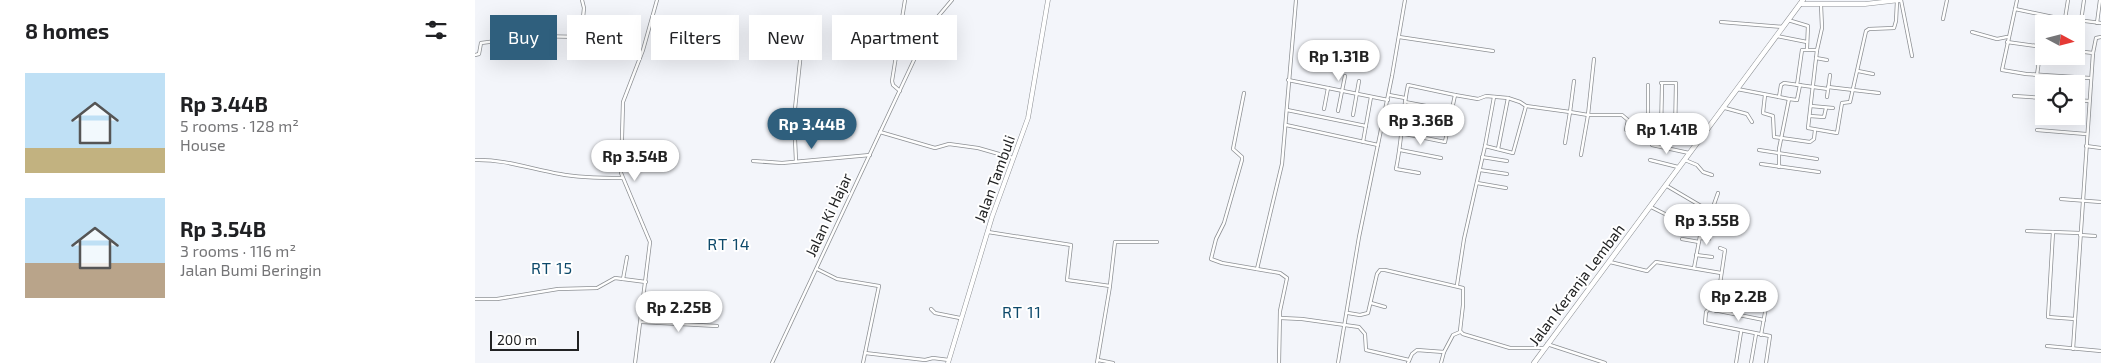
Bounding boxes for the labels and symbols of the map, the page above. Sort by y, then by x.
north arrow [2035,15,2085,65]
pin: Rp 1.31B [1287,39,1391,82]
pin: Rp 3.36B [1369,104,1473,146]
pin: Rp 3.44B [760,108,864,150]
pin: Rp 1.41B [1615,112,1719,155]
street label: Jalan Tambuli [970,132,1018,225]
pin: Rp 3.54B [583,140,687,182]
street label: Jalan Ki Hajar [801,170,856,260]
pin: Rp 3.55B [1655,204,1759,246]
street label: Jalan Keranja Lembah [1525,220,1629,349]
district label: RT 14 [707,234,751,253]
district label: RT 15 [531,258,573,277]
pin: Rp 2.2B [1693,280,1785,322]
pin: Rp 2.25B [627,290,731,333]
district label: RT 11 [1002,302,1042,321]
scale bar [490,328,579,351]

